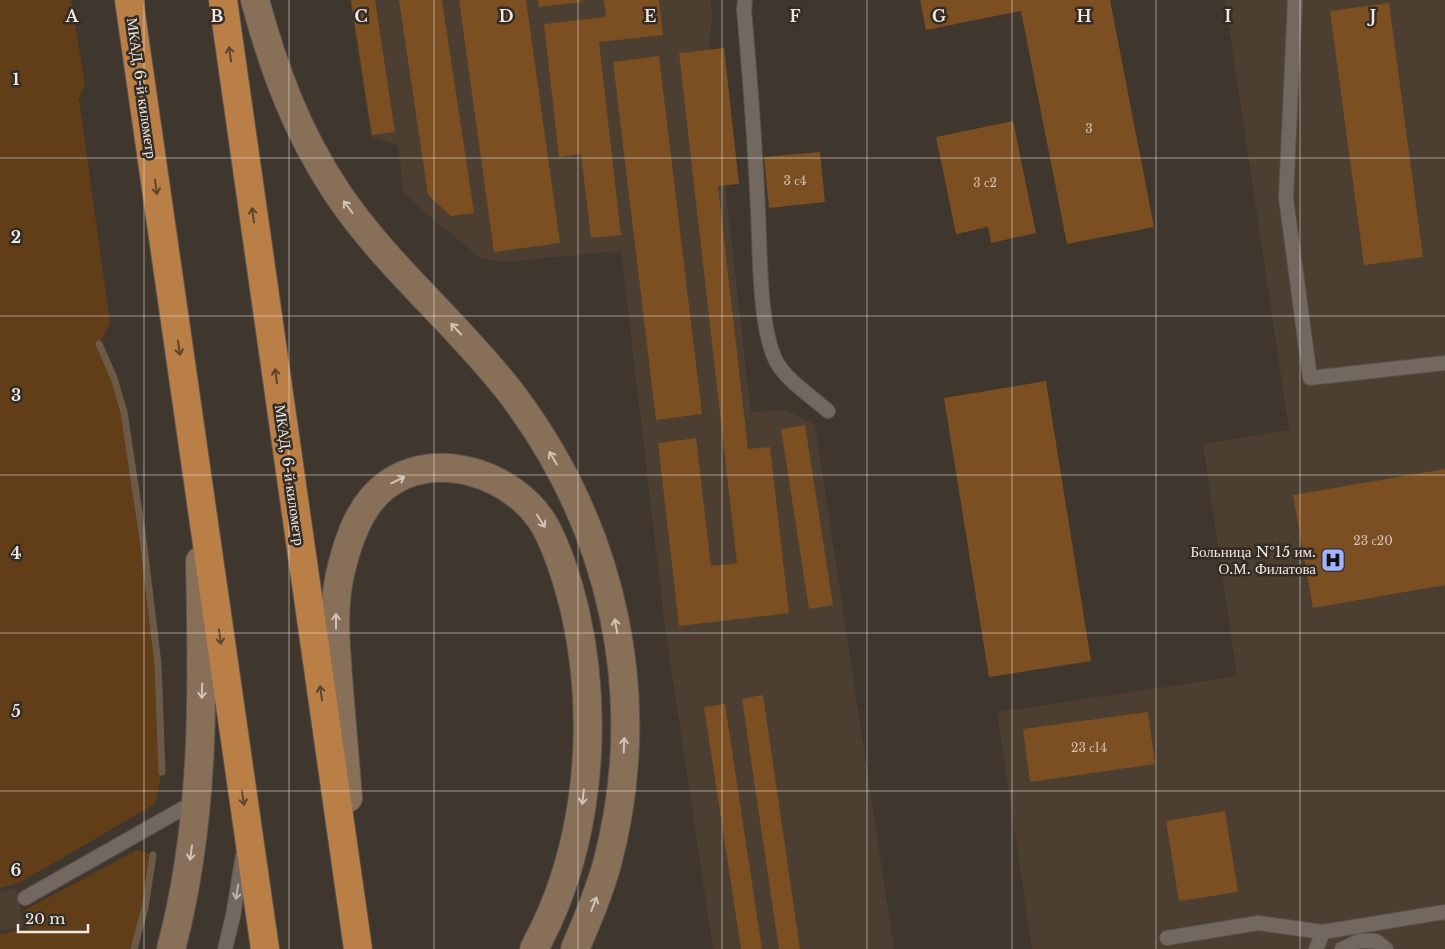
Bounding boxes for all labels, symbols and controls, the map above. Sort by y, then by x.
text: A [65,6,80,26]
text: B [211,6,224,26]
text: C [354,6,368,26]
text: D [499,6,513,26]
text: E [644,6,656,26]
text: F [789,6,801,26]
text: G [932,6,946,26]
text: H [1076,6,1092,26]
text: I [1225,6,1232,26]
text: J [1367,6,1376,26]
street label: МКАД, 6-й километр [123,16,161,160]
one-way arrow [225,47,235,63]
text: 1 [13,69,20,89]
house number: 3 [1085,121,1093,136]
house number: 3 с4 [783,173,807,188]
house number: 3 с2 [973,175,997,190]
one-way arrow [151,179,161,195]
one-way arrow [343,200,353,214]
one-way arrow [248,208,258,224]
text: 2 [11,227,21,247]
one-way arrow [450,322,462,335]
one-way arrow [174,339,184,355]
one-way arrow [271,368,281,384]
text: 3 [11,385,21,405]
street label: МКАД, 6-й километр [271,403,309,547]
one-way arrow [548,451,558,466]
one-way arrow [390,474,405,484]
one-way arrow [536,513,546,527]
house number: 23 с20 [1353,533,1393,548]
place label: Больница №15 им. О.М. Филатова [1190,542,1316,578]
text: 4 [11,543,21,563]
hospital icon: Больница №15 им. О.М. Филатова [1320,547,1346,573]
one-way arrow [331,614,341,630]
one-way arrow [611,618,621,634]
one-way arrow [216,629,226,645]
one-way arrow [197,682,207,699]
one-way arrow [316,685,326,701]
text: 5 [11,701,21,721]
one-way arrow [619,737,628,753]
house number: 23 с14 [1071,740,1107,755]
one-way arrow [578,789,588,805]
one-way arrow [239,790,249,806]
one-way arrow [186,845,196,861]
text: 6 [11,860,22,880]
one-way arrow [232,884,242,900]
one-way arrow [590,897,599,912]
scale bar [18,902,88,934]
text: 20 m [25,909,65,928]

